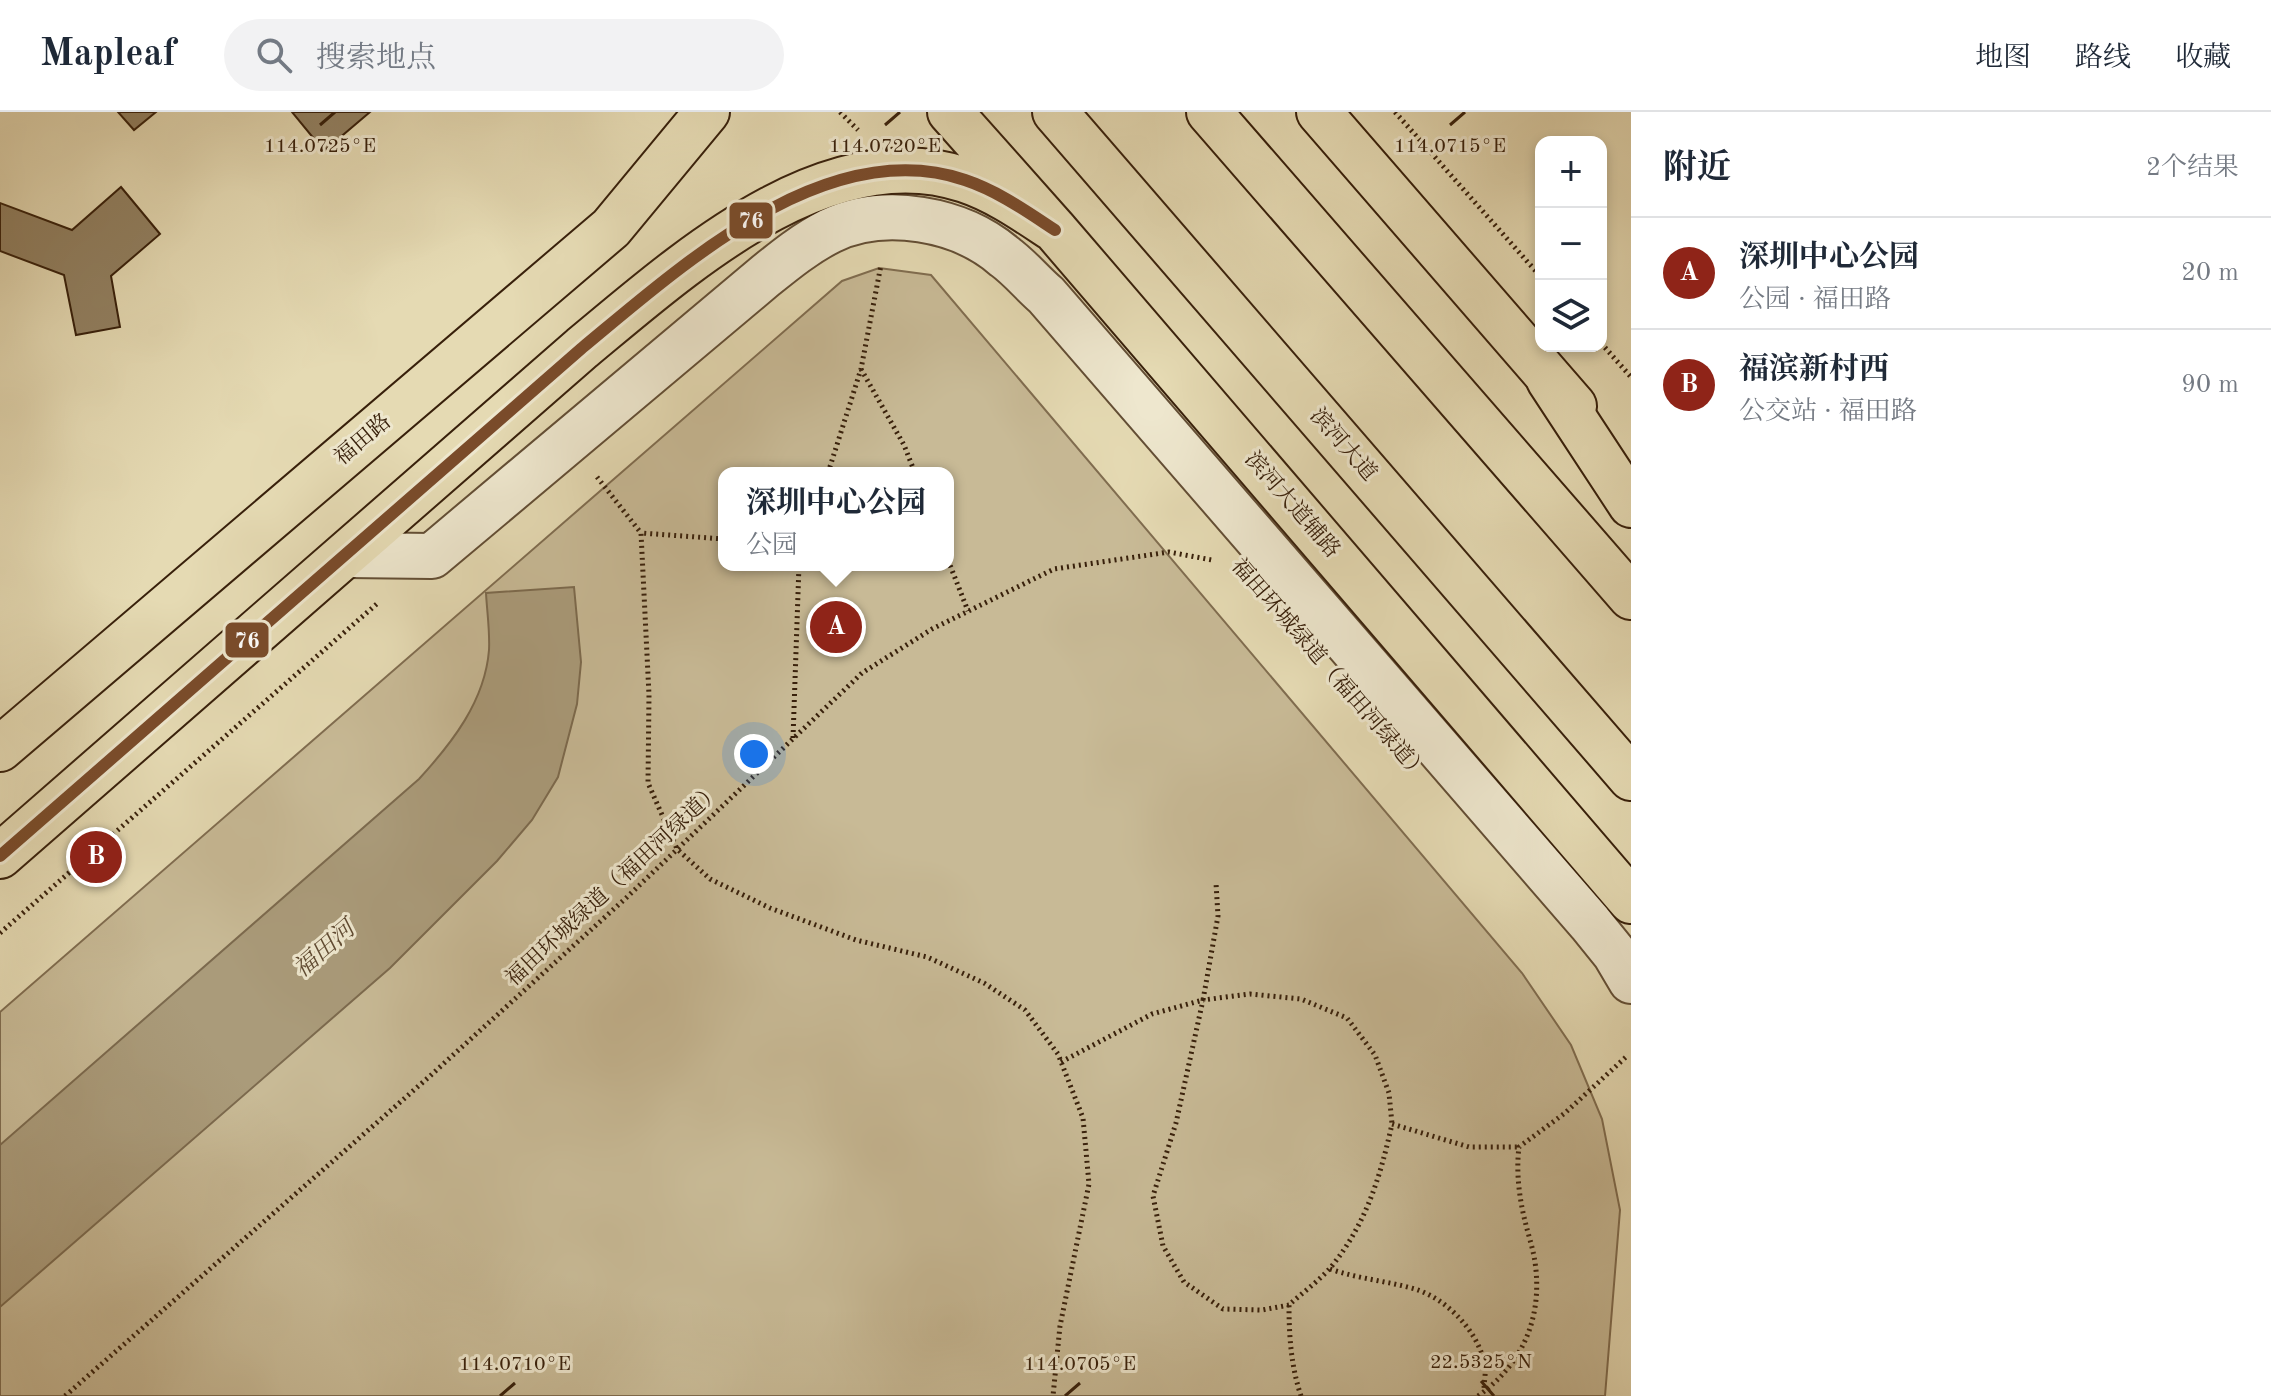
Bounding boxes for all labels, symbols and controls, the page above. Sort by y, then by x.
search box [224,19,784,91]
icon: search [252,33,296,77]
text: Mapleaf [40,36,176,74]
text: 搜索地点 [316,44,436,74]
text: 地图 [1975,45,2031,73]
text: 路线 [2075,45,2131,73]
text: 收藏 [2175,45,2231,73]
map controls [1535,136,1607,352]
button: + [1535,136,1607,208]
text: 114.0725°E [264,137,376,157]
text: 114.0720°E [829,137,941,157]
text: 114.0715°E [1394,137,1506,157]
text: 附近 [1663,152,1731,186]
text: 2个结果 [2146,155,2239,181]
line badge: 76 [728,201,774,240]
button: − [1535,208,1607,280]
text: 76 [738,211,764,233]
text: 深圳中心公园 [1739,243,1919,273]
text: A [1679,260,1699,286]
text: 20 m [2181,260,2239,286]
button: layers [1535,280,1607,352]
text: 公园 · 福田路 [1739,287,1891,313]
text: 福滨新村西 [1739,355,1889,385]
text: B [1680,372,1698,398]
text: 90 m [2181,372,2239,398]
text: 公交站 · 福田路 [1739,399,1917,425]
street label: 滨河大道 [1306,403,1382,485]
street label: 福田路 [329,409,395,470]
street label: 滨河大道辅路 [1240,447,1345,562]
popup [718,467,954,571]
text: 深圳中心公园 [746,489,926,519]
text: 公园 [746,533,798,559]
street label: 福田环城绿道（福田河绿道） [1227,554,1433,785]
pin: A [810,597,862,657]
line badge: 76 [224,621,270,659]
text: 76 [234,631,260,653]
your location [734,734,774,774]
street label: 福田环城绿道（福田河绿道） [501,778,726,991]
pin: B [70,827,122,887]
water label: 福田河 [288,912,363,983]
text: 22.5325°N [1430,1353,1532,1373]
text: 114.0710°E [459,1355,571,1375]
text: 114.0705°E [1024,1355,1136,1375]

